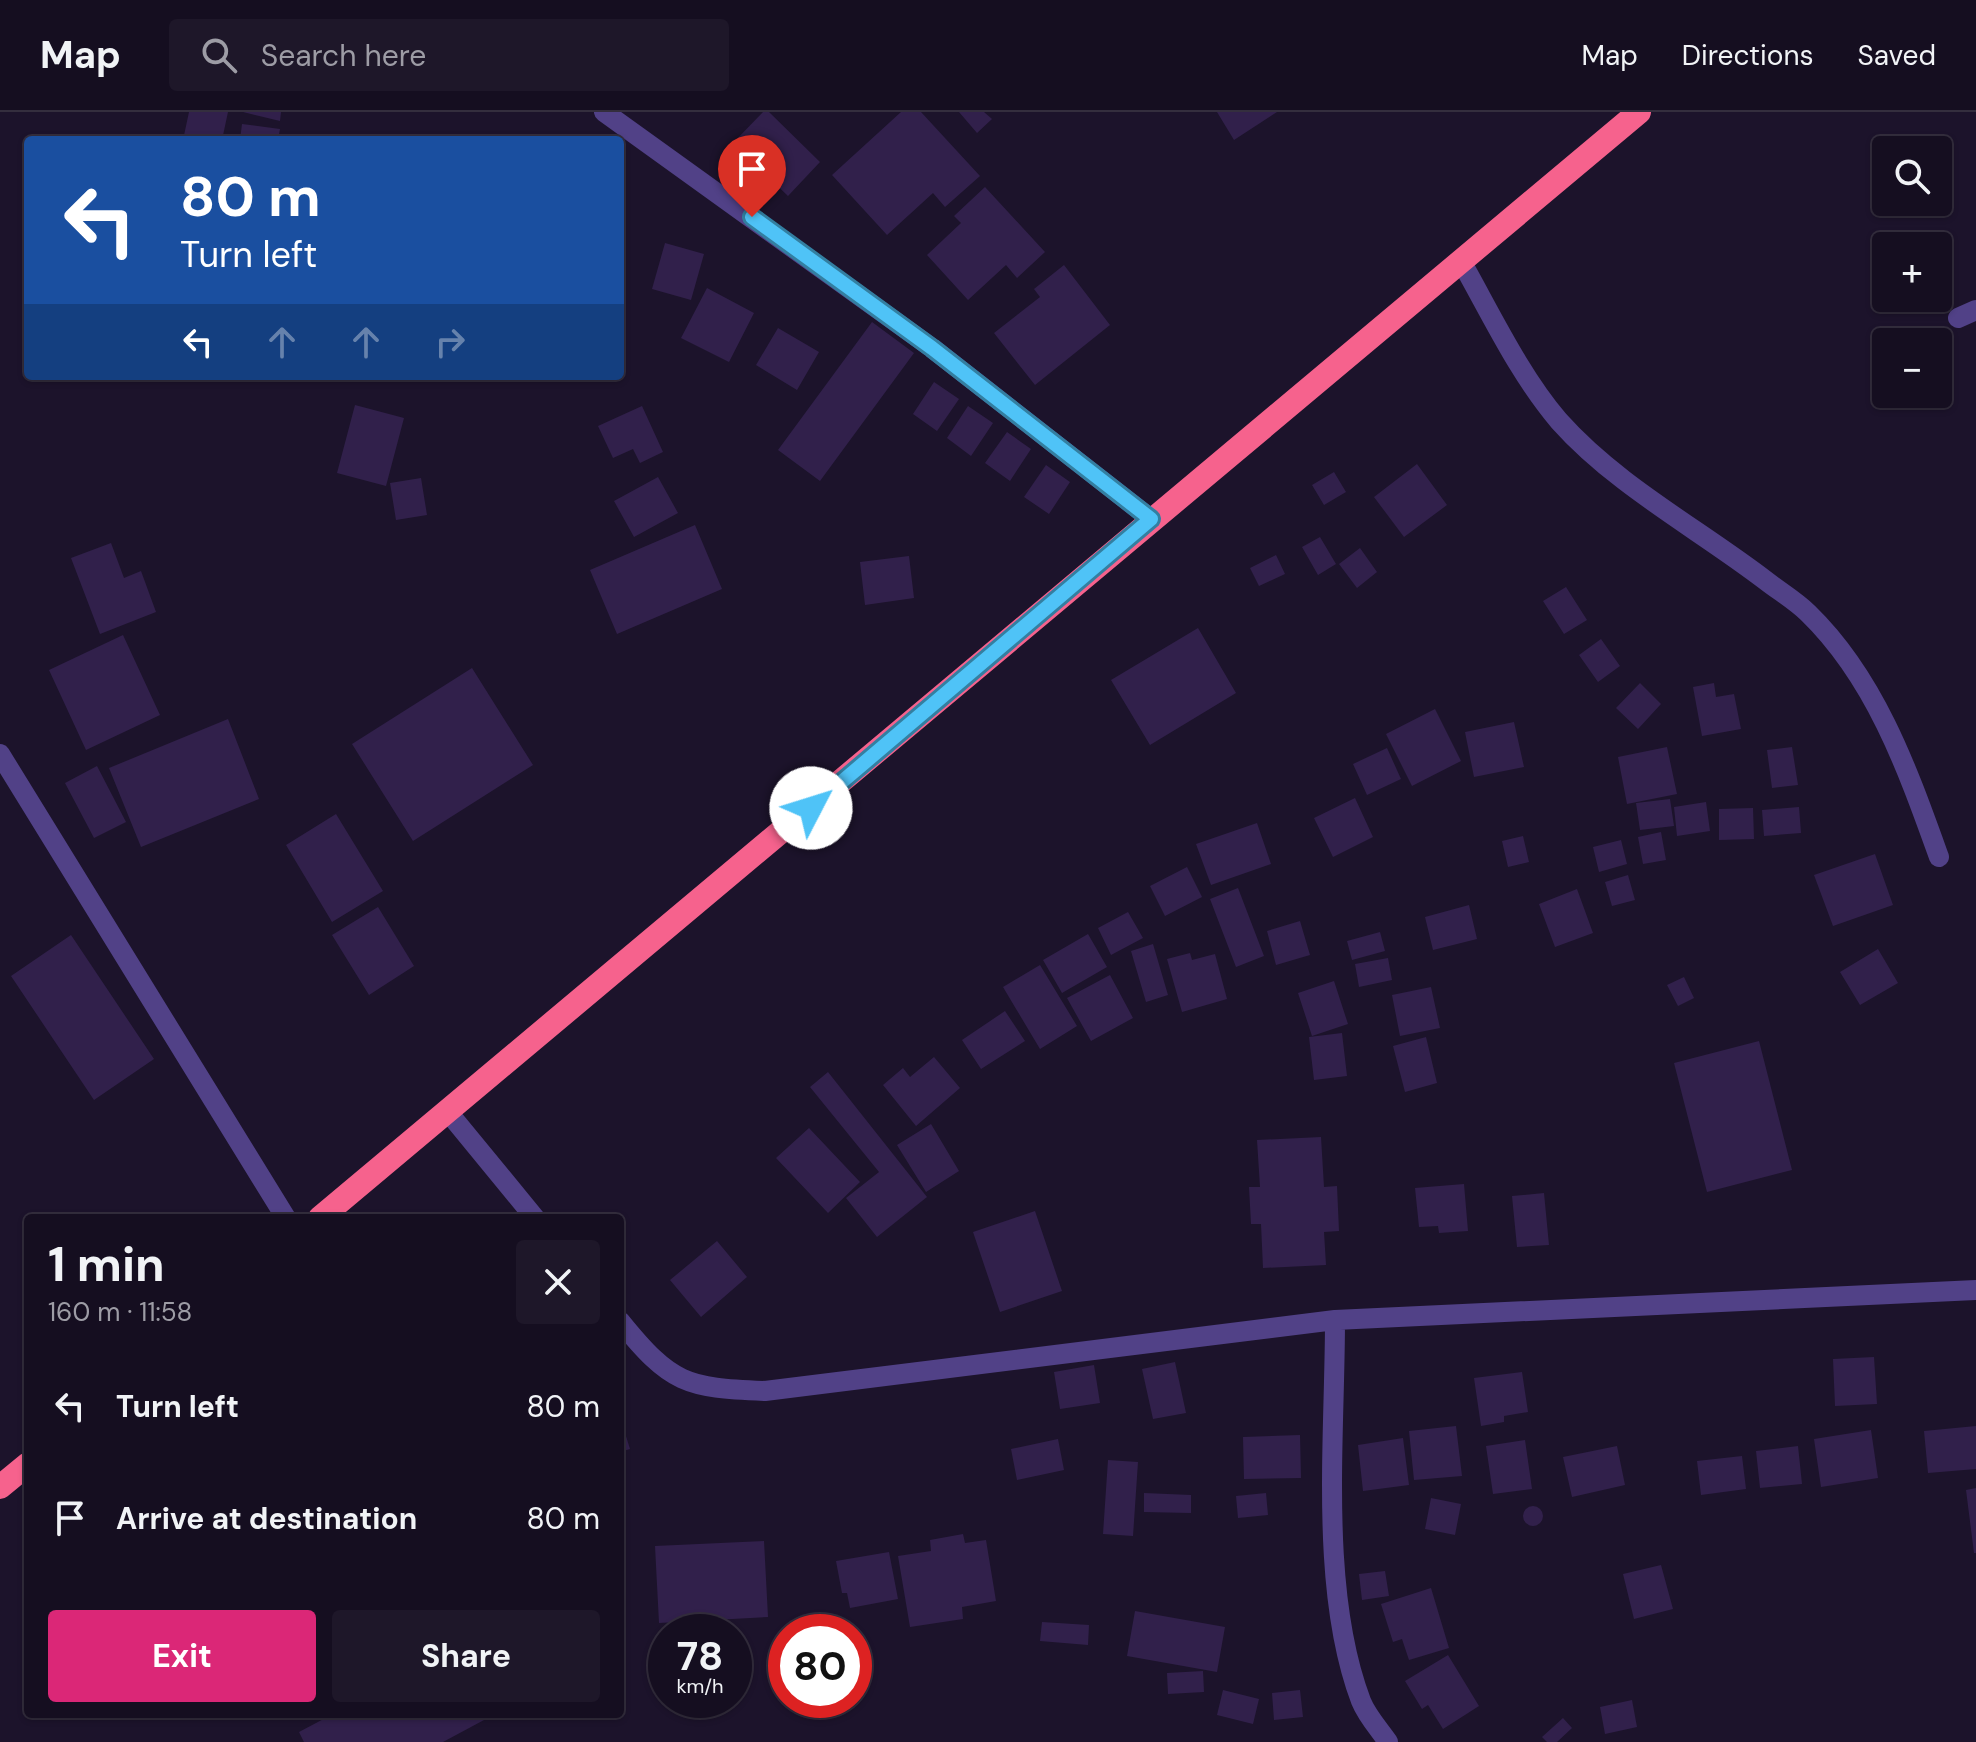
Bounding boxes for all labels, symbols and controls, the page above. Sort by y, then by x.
search box [169,19,729,91]
text: Map [40,30,121,80]
icon: search [197,33,241,77]
text: Search here [261,36,426,75]
text: Map [1581,37,1638,74]
text: Directions [1682,37,1814,74]
text: Saved [1858,37,1936,74]
pin [718,135,786,217]
map controls [1872,136,1952,408]
button: search [1872,136,1952,216]
icon: arrive [730,147,774,191]
text: 80 m [180,160,321,233]
icon: left [48,168,152,272]
text: Turn left [180,231,317,278]
button: + [1872,232,1952,312]
icon: left [176,320,220,364]
icon: ahead [260,320,304,364]
icon: ahead [344,320,388,364]
icon: right [428,320,472,364]
button: − [1872,328,1952,408]
position arrow [769,766,853,850]
text: 1 min [48,1233,165,1296]
button: close [516,1240,600,1324]
text: 160 m · 11:58 [48,1295,192,1329]
icon: left [48,1384,92,1428]
text: Turn left [116,1387,239,1426]
text: 80 m [527,1387,600,1426]
icon: arrive [48,1496,92,1540]
text: Arrive at destination [116,1499,417,1538]
text: 80 m [527,1499,600,1538]
button: Exit [48,1610,316,1702]
button: Share [332,1610,600,1702]
speed limit sign: 80 [768,1614,872,1718]
text: 78 [677,1630,723,1682]
text: km/h [676,1673,724,1699]

